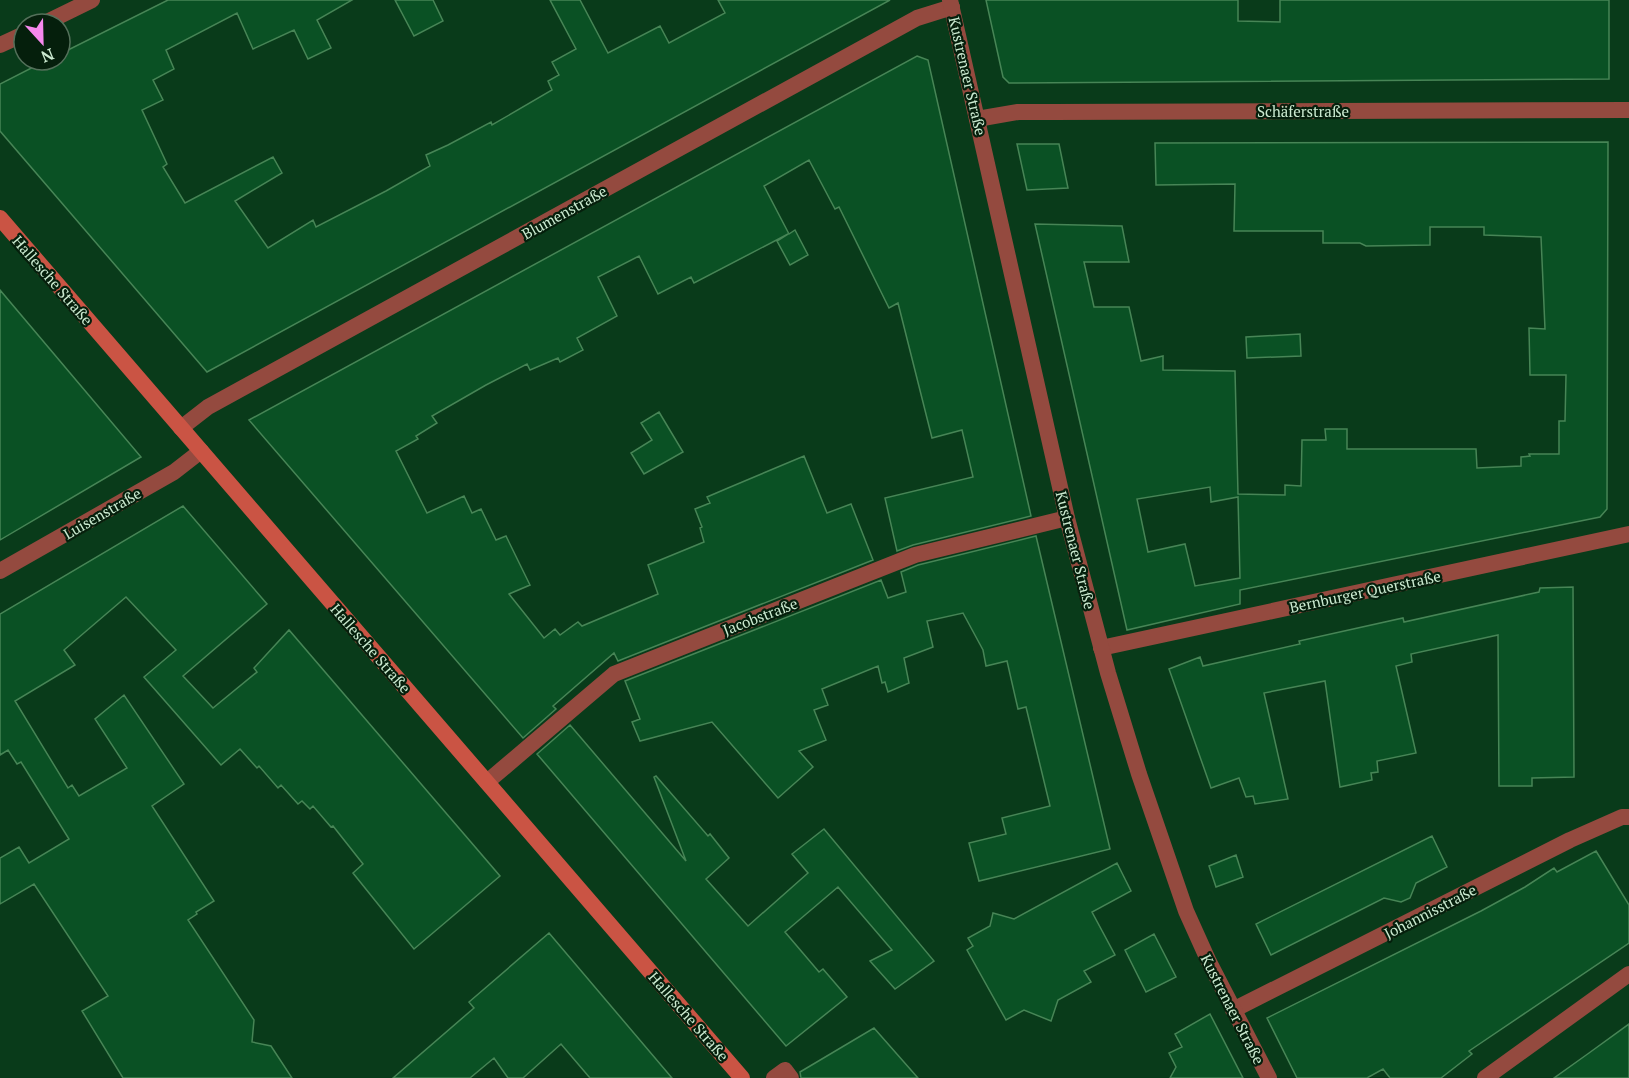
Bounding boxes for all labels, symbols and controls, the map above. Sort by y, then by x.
north arrow [12,12,72,72]
street label: Kustrenaer Straße [945,15,991,137]
text: N [38,43,57,68]
street label: Schäferstraße [1257,101,1349,121]
street label: Blumenstraße [518,180,610,244]
street label: Hallesche Straße [9,231,97,329]
street label: Luisenstraße [59,483,145,543]
street label: Kustrenaer Straße [1052,489,1100,611]
street label: Bernburger Querstraße [1287,565,1443,617]
street label: Jacobstraße [720,593,800,639]
street label: Hallesche Straße [327,599,415,697]
street label: Johannisstraße [1380,879,1480,943]
street label: Kustrenaer Straße [1197,950,1269,1068]
street label: Hallesche Straße [645,967,733,1065]

